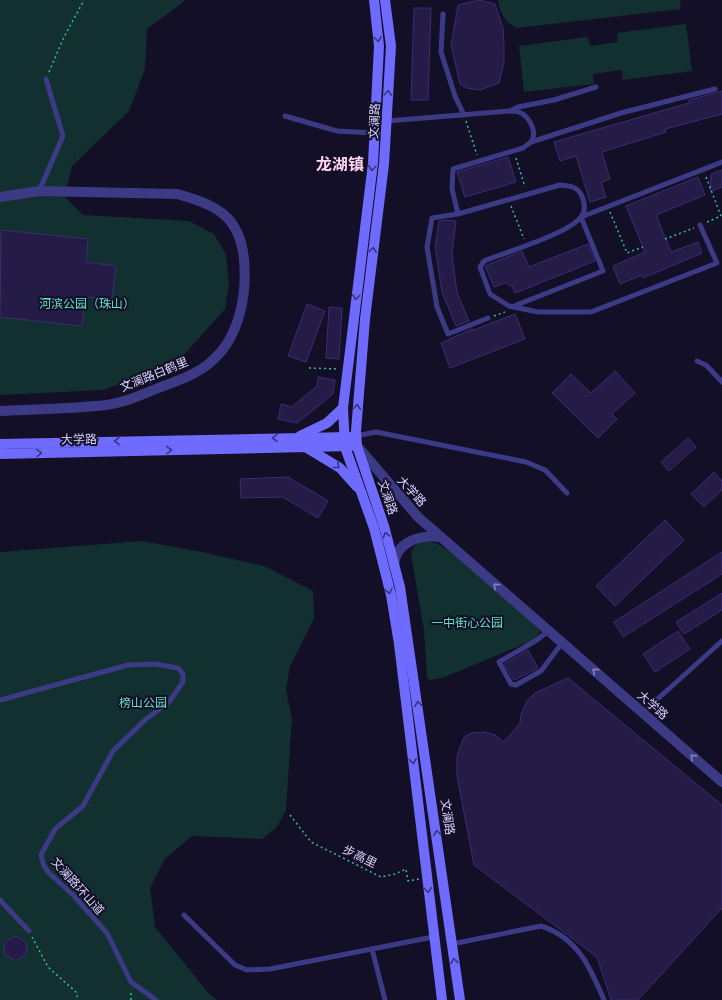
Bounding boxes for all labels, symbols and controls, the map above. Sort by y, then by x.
one-way arrow [374,36,383,42]
one-way arrow [384,90,392,96]
street label: 文澜路 [367,103,381,139]
district label: 龙湖镇 [316,155,364,173]
one-way arrow [368,165,377,172]
one-way arrow [369,247,378,253]
one-way arrow [352,294,361,300]
park label: 河滨公园（珠山） [39,297,135,310]
street label: 文澜路白鹤里 [118,354,190,394]
one-way arrow [352,404,361,410]
street label: 大学路 [61,432,97,446]
one-way arrow [272,434,278,442]
one-way arrow [114,437,120,446]
one-way arrow [166,446,172,454]
one-way arrow [36,449,42,457]
one-way arrow [332,462,339,469]
street label: 大学路 [395,473,429,509]
street label: 文澜路 [376,478,400,516]
one-way arrow [383,532,391,538]
one-way arrow [494,584,501,591]
one-way arrow [385,588,393,594]
park label: 一中街心公园 [431,616,503,629]
one-way arrow [592,669,599,676]
street label: 大学路 [635,688,671,722]
park label: 榜山公园 [119,696,167,709]
one-way arrow [414,701,423,707]
one-way arrow [690,754,697,761]
one-way arrow [408,758,417,764]
street label: 文澜路 [439,798,457,836]
one-way arrow [433,830,442,836]
street label: 步高里 [341,842,379,870]
street label: 文澜路环山道 [49,855,107,917]
one-way arrow [423,887,432,893]
one-way arrow [450,958,459,965]

